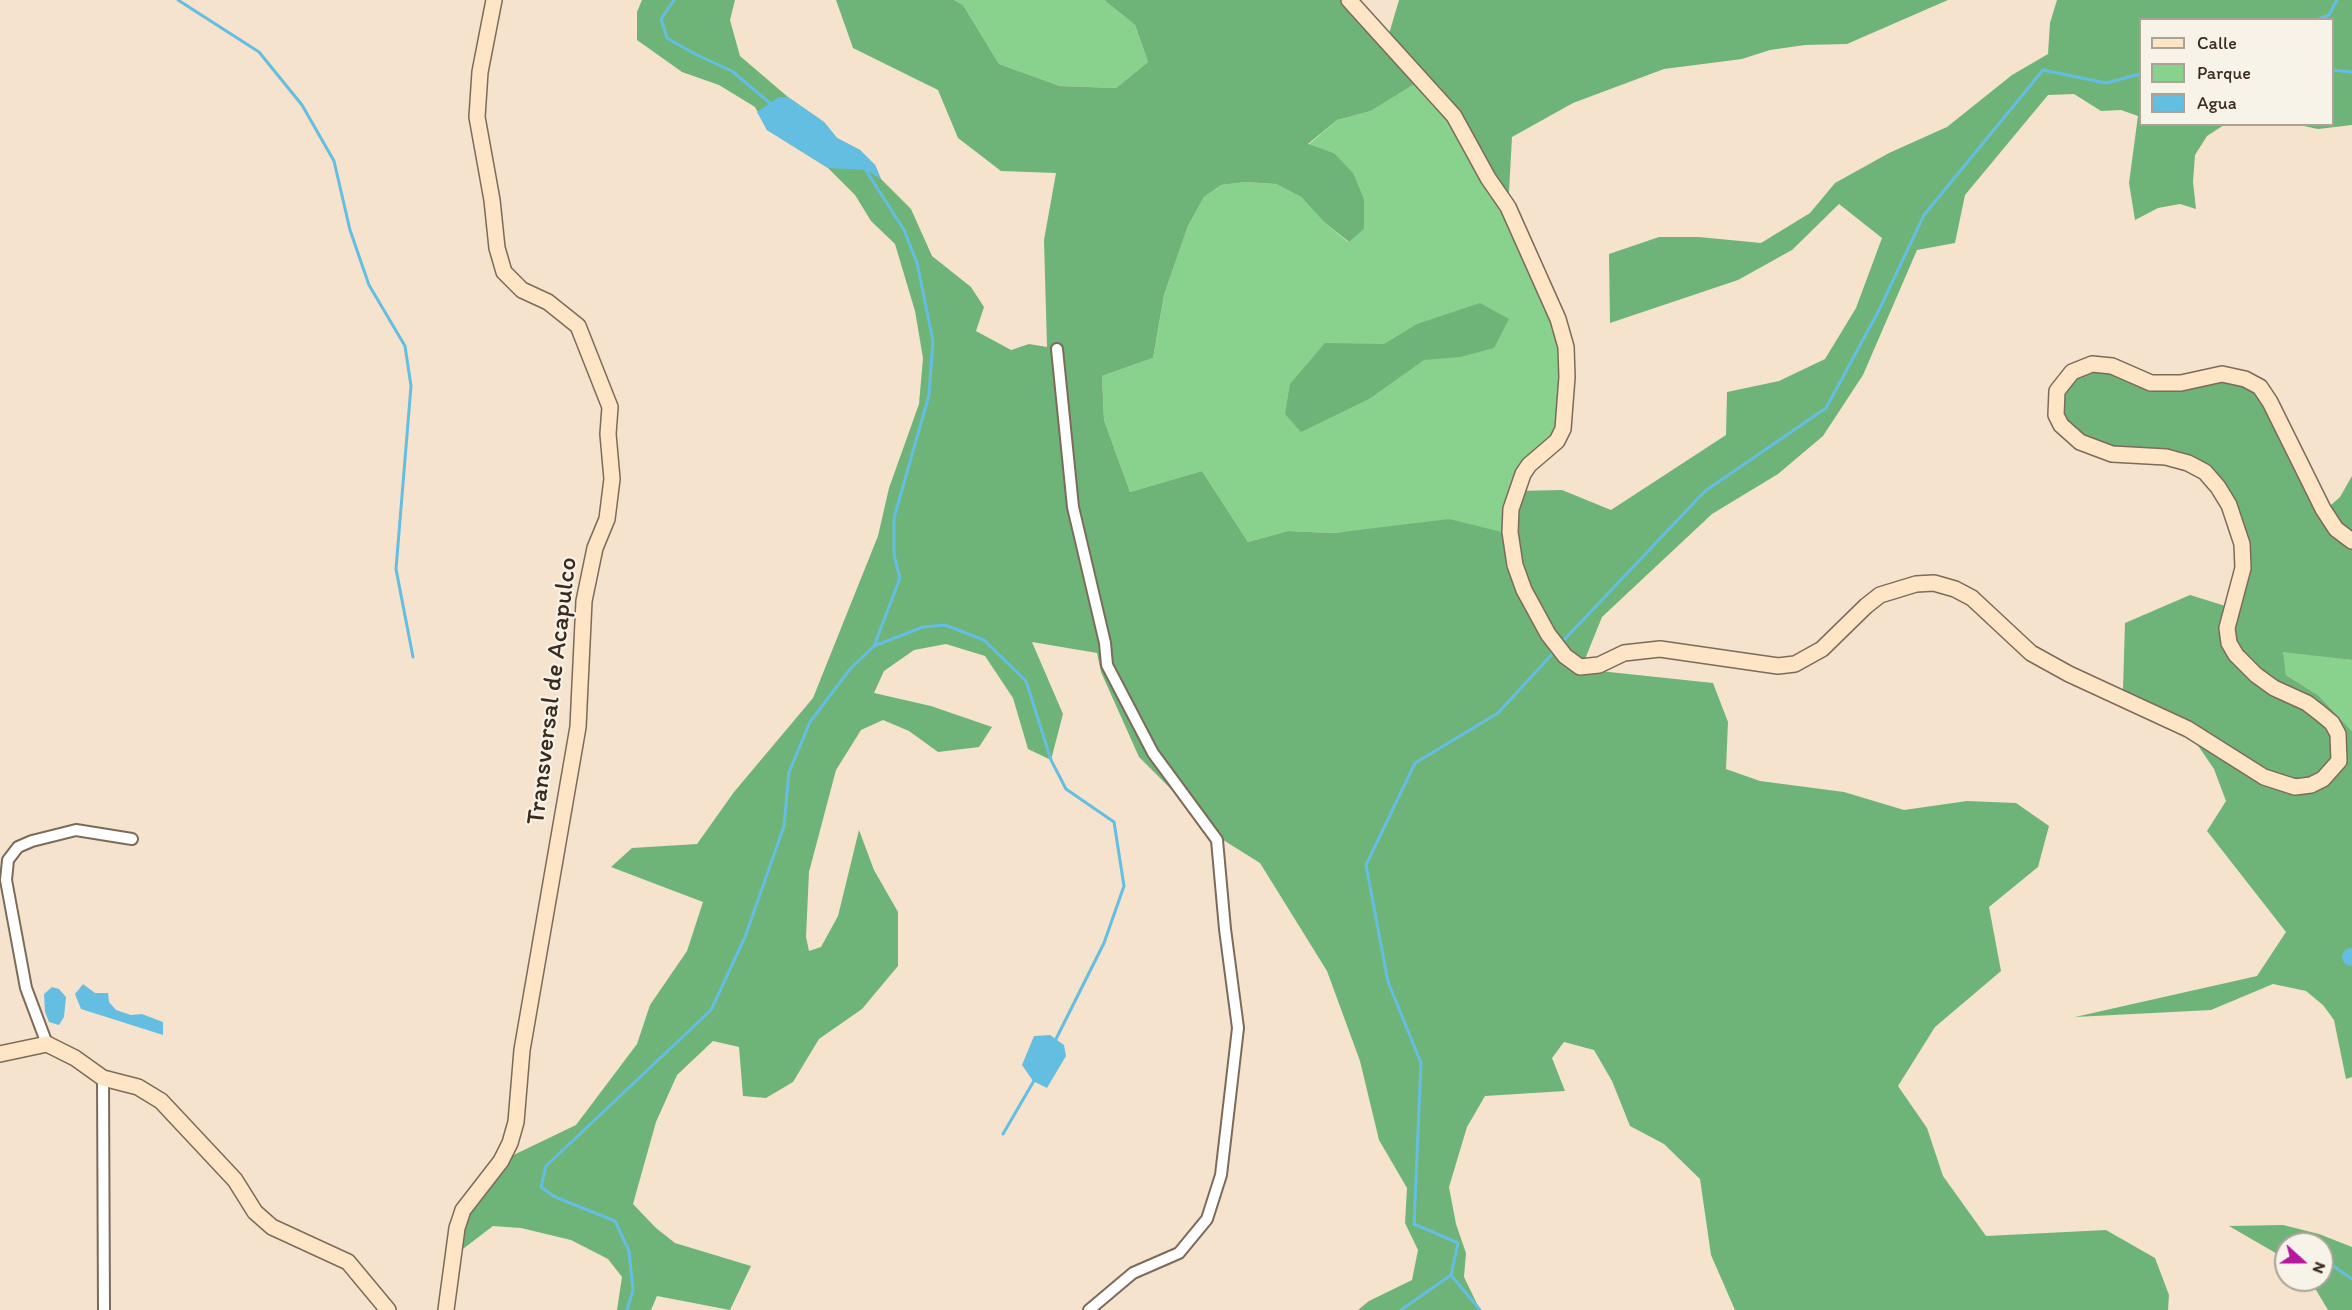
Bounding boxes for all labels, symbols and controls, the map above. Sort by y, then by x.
legend [2139,18,2334,126]
text: Calle [2197,32,2237,54]
text: Parque [2197,62,2251,84]
text: Agua [2197,92,2237,114]
street label: Transversal de Acapulco [521,555,585,827]
north arrow [2274,1232,2334,1292]
text: N [2309,1259,2330,1276]

